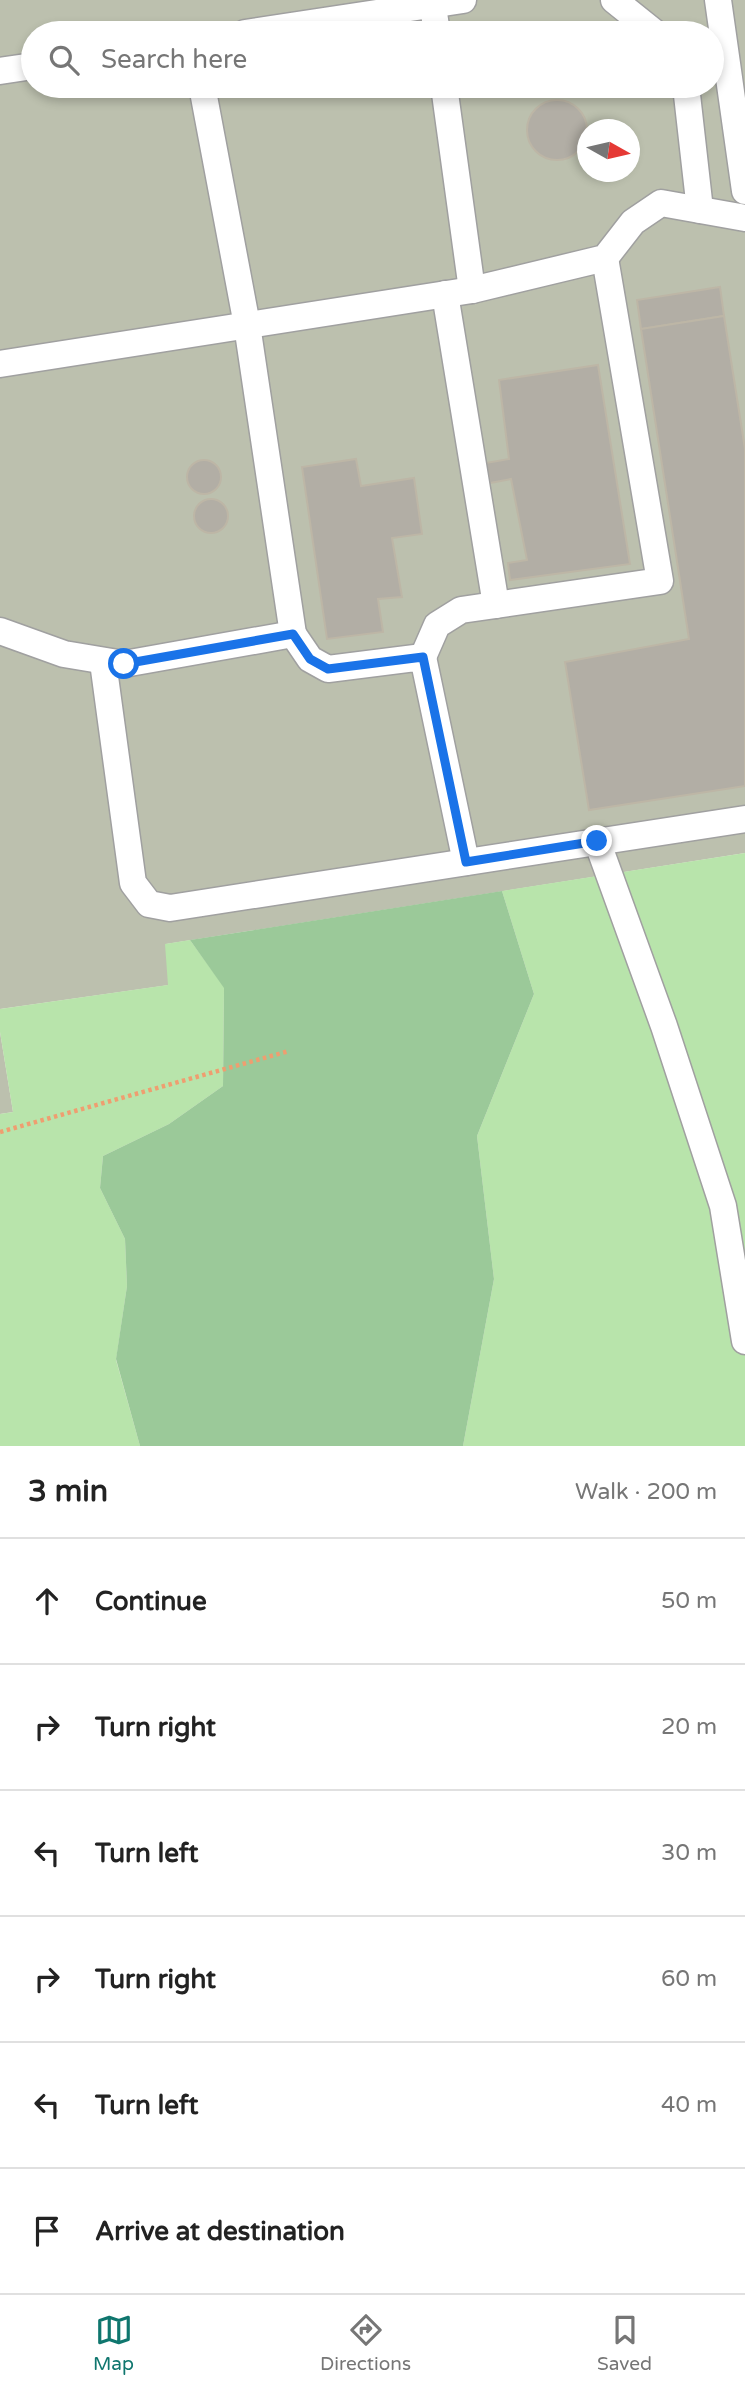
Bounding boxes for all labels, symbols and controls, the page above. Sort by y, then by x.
search box [21,21,724,98]
icon: search [45,41,83,79]
text: Search here [101,44,247,75]
north arrow [577,119,640,182]
route start [108,648,139,679]
route end [581,825,612,856]
text: 3 min [28,1473,108,1510]
text: Walk · 200 m [575,1478,717,1506]
icon: ahead [28,1582,66,1620]
text: Continue [95,1586,207,1617]
text: 50 m [661,1587,717,1615]
icon: right [28,1708,66,1746]
text: Turn right [95,1712,216,1743]
text: 20 m [661,1713,717,1741]
icon: left [28,1834,66,1872]
text: Turn left [95,1838,198,1869]
text: 30 m [661,1839,717,1867]
icon: right [28,1960,66,1998]
text: Turn right [95,1964,216,1995]
text: 60 m [661,1965,717,1993]
icon: left [28,2086,66,2124]
text: Turn left [95,2090,198,2121]
text: 40 m [661,2091,717,2119]
icon: arrive [28,2212,66,2250]
text: Arrive at destination [95,2216,345,2247]
tab: Map [93,2311,134,2375]
tab: Directions [320,2311,411,2375]
tab: Saved [597,2311,652,2375]

